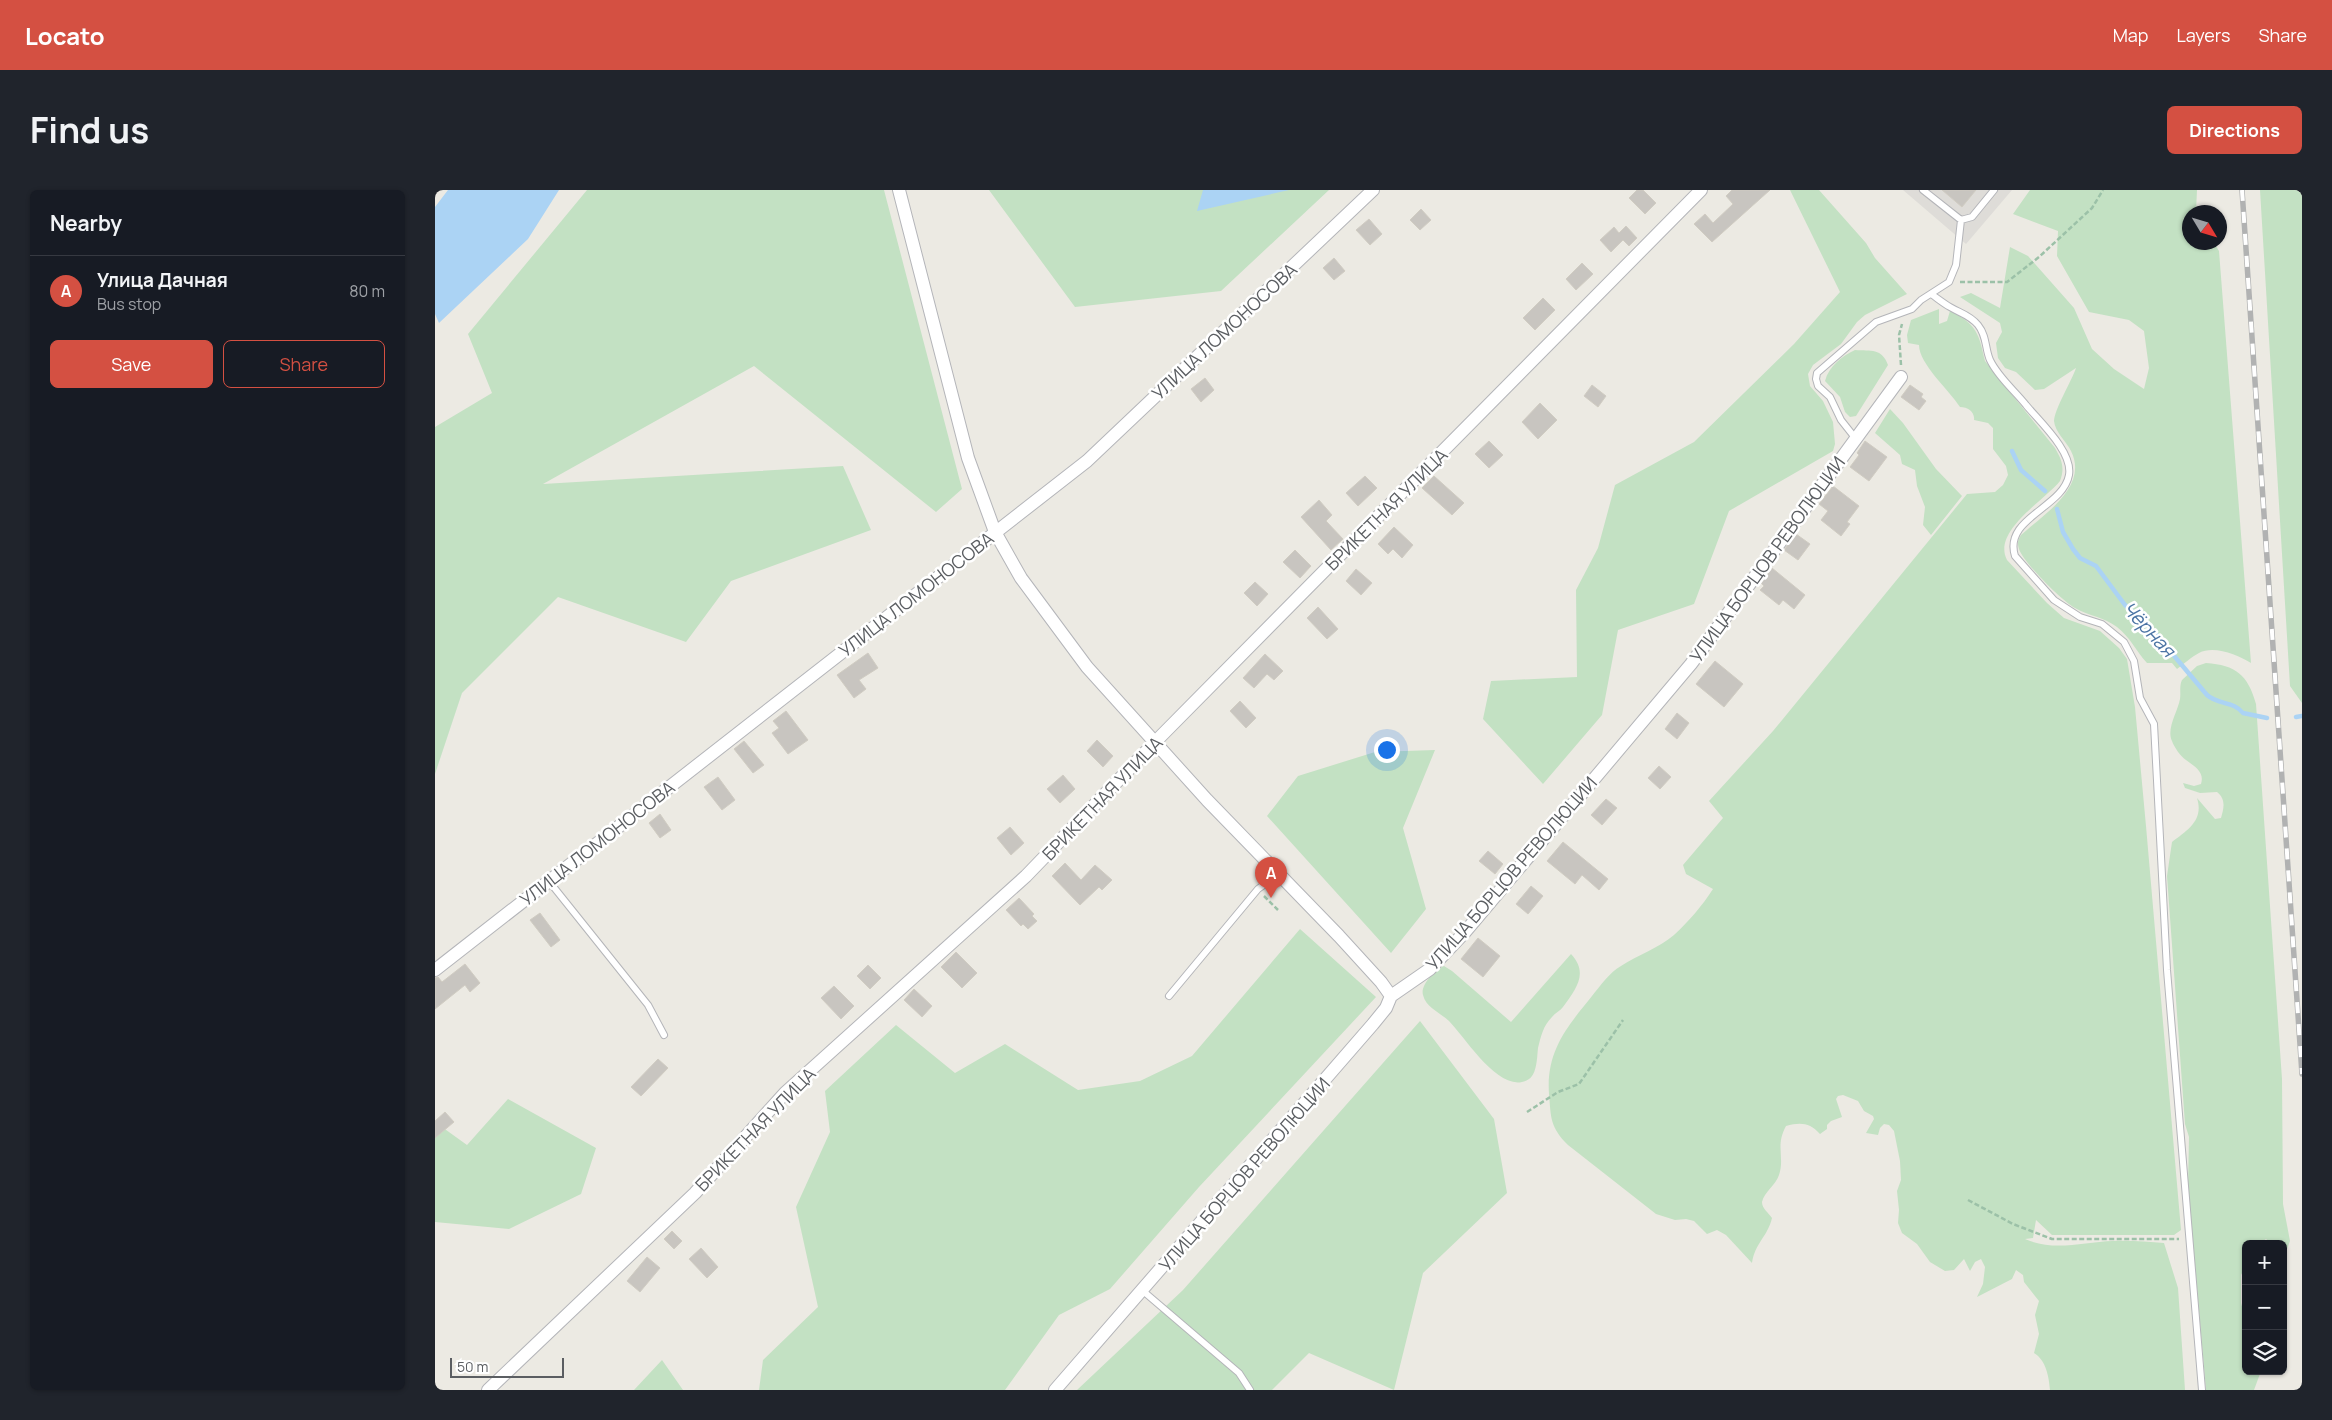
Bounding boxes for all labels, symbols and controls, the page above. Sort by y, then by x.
text: Locato [25,19,105,52]
text: Map [2113,23,2148,47]
text: Layers [2176,23,2230,47]
text: Share [2258,23,2307,47]
text: Find us [30,106,149,154]
button: Directions [2167,106,2302,154]
north arrow [2182,205,2227,250]
text: Nearby [50,209,122,237]
street label: УЛИЦА ЛОМОНОСОВА [1146,257,1302,405]
text: Улица Дачная [97,267,228,293]
text: A [61,280,71,302]
text: 80 m [349,280,385,302]
text: Bus stop [97,293,161,315]
button: Save [50,340,213,388]
button: Share [223,340,385,388]
street label: БРИКЕТНАЯ УЛИЦА [1320,442,1453,575]
street label: УЛИЦА БОРЦОВ РЕВОЛЮЦИИ [1684,451,1850,667]
street label: УЛИЦА ЛОМОНОСОВА [834,526,999,662]
water label: Чёрная [2117,596,2182,663]
street label: БРИКЕТНАЯ УЛИЦА [1037,730,1168,865]
your location [1374,737,1400,763]
street label: УЛИЦА БОРЦОВ РЕВОЛЮЦИИ [1420,771,1602,975]
street label: УЛИЦА ЛОМОНОСОВА [515,775,680,911]
pin: A [1255,857,1287,898]
street label: БРИКЕТНАЯ УЛИЦА [690,1061,821,1196]
street label: УЛИЦА БОРЦОВ РЕВОЛЮЦИИ [1153,1072,1335,1276]
map controls [2242,1240,2287,1375]
button: + [2242,1240,2287,1285]
button: − [2242,1285,2287,1330]
button: layers [2242,1330,2287,1375]
scale bar [450,1355,564,1378]
text: 50 m [457,1357,488,1376]

